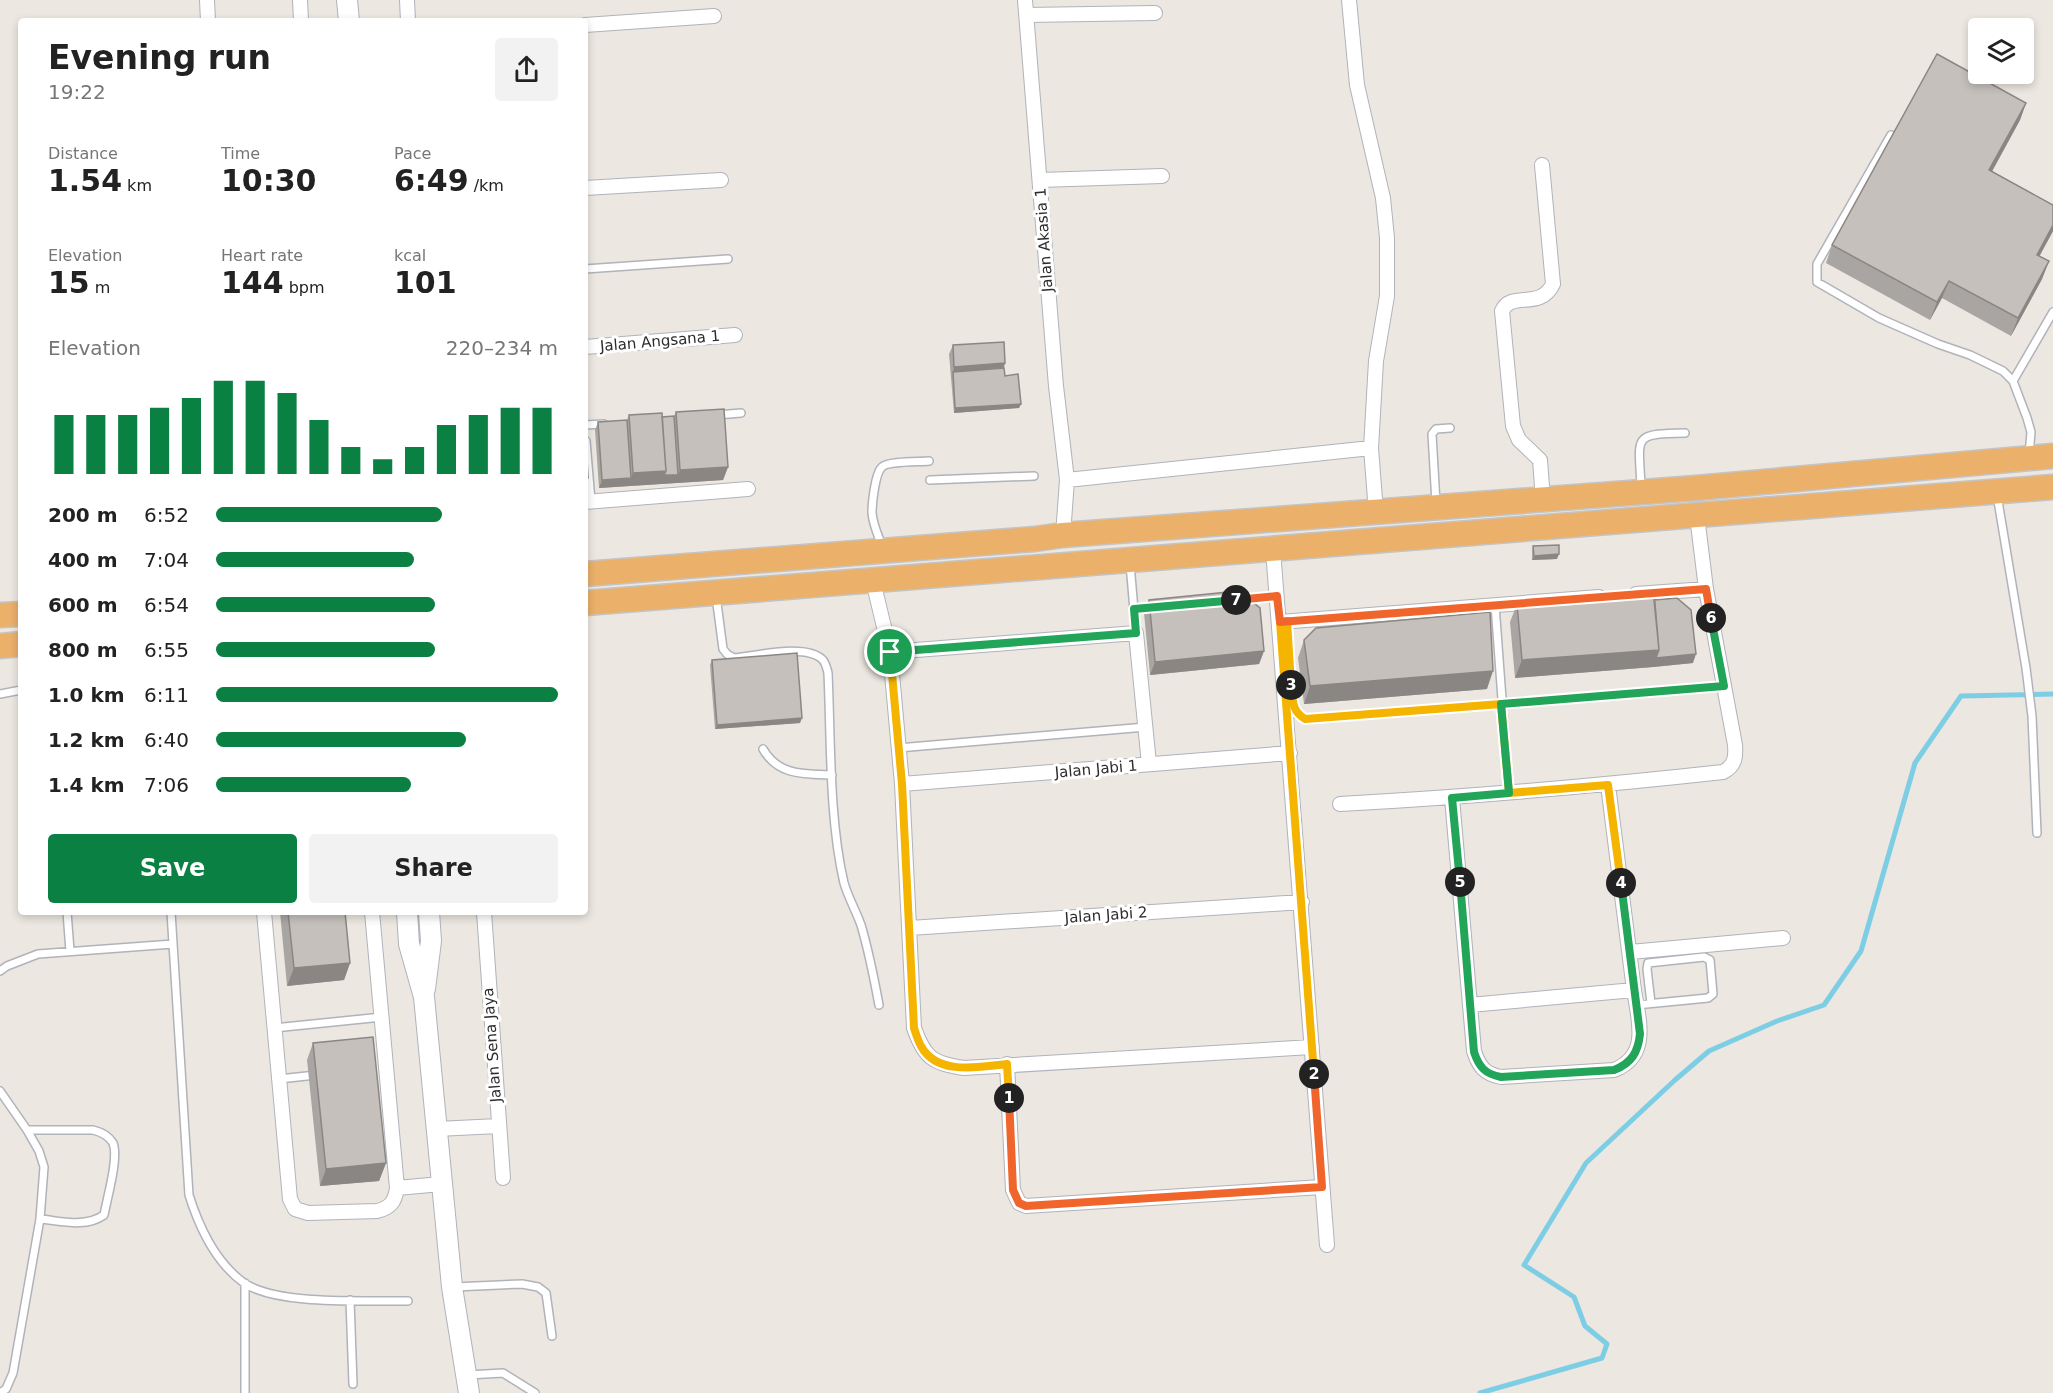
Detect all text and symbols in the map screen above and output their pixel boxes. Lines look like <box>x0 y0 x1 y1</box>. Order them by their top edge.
map controls <box>1968 18 2034 84</box>
button: layers <box>1968 18 2034 84</box>
text: Evening run <box>48 38 271 77</box>
button: share <box>495 38 558 101</box>
text: 19:22 <box>48 80 106 104</box>
text: Distance <box>48 144 118 163</box>
text: Time <box>221 144 260 163</box>
text: Pace <box>394 144 431 163</box>
text: 1.54 <box>48 163 122 198</box>
text: 10:30 <box>221 163 317 198</box>
text: 6:49 <box>394 163 469 198</box>
text: km <box>122 176 152 195</box>
text: /km <box>469 176 504 195</box>
street label: Jalan Akasia 1 <box>1031 187 1057 294</box>
text: Elevation <box>48 246 122 265</box>
text: Heart rate <box>221 246 303 265</box>
text: kcal <box>394 246 426 265</box>
text: 15 <box>48 265 90 300</box>
text: 144 <box>221 265 284 300</box>
text: 101 <box>394 265 457 300</box>
text: m <box>90 278 110 297</box>
text: bpm <box>284 278 325 297</box>
street label: Jalan Angsana 1 <box>598 327 721 355</box>
text: Elevation <box>48 336 141 360</box>
text: 220–234 m <box>446 336 558 360</box>
text: 200 m <box>48 503 118 527</box>
text: 6:52 <box>144 503 189 527</box>
text: 400 m <box>48 548 118 572</box>
text: 7:04 <box>144 548 189 572</box>
pin: 7 <box>1221 585 1251 615</box>
text: 7 <box>1230 590 1242 609</box>
text: 600 m <box>48 593 118 617</box>
text: 6:54 <box>144 593 189 617</box>
pin: 6 <box>1696 603 1726 633</box>
text: 6 <box>1705 608 1717 627</box>
pin <box>864 626 915 677</box>
icon: arrive <box>873 635 906 668</box>
text: 800 m <box>48 638 118 662</box>
text: 6:55 <box>144 638 189 662</box>
pin: 3 <box>1276 670 1306 700</box>
text: 3 <box>1285 675 1297 694</box>
text: 1.0 km <box>48 683 125 707</box>
text: 6:11 <box>144 683 189 707</box>
text: 1.2 km <box>48 728 125 752</box>
text: 6:40 <box>144 728 189 752</box>
street label: Jalan Jabi 1 <box>1053 756 1138 782</box>
text: 1.4 km <box>48 773 125 797</box>
text: 7:06 <box>144 773 189 797</box>
button: Save <box>48 834 297 903</box>
button: Share <box>309 834 558 903</box>
pin: 5 <box>1445 867 1475 897</box>
pin: 4 <box>1606 868 1636 898</box>
text: 5 <box>1454 872 1466 891</box>
text: 4 <box>1615 873 1627 892</box>
street label: Jalan Jabi 2 <box>1063 903 1148 927</box>
street label: Jalan Sena Jaya <box>479 987 505 1104</box>
pin: 2 <box>1299 1059 1329 1089</box>
text: 2 <box>1308 1064 1320 1083</box>
pin: 1 <box>994 1083 1024 1113</box>
text: 1 <box>1003 1088 1015 1107</box>

